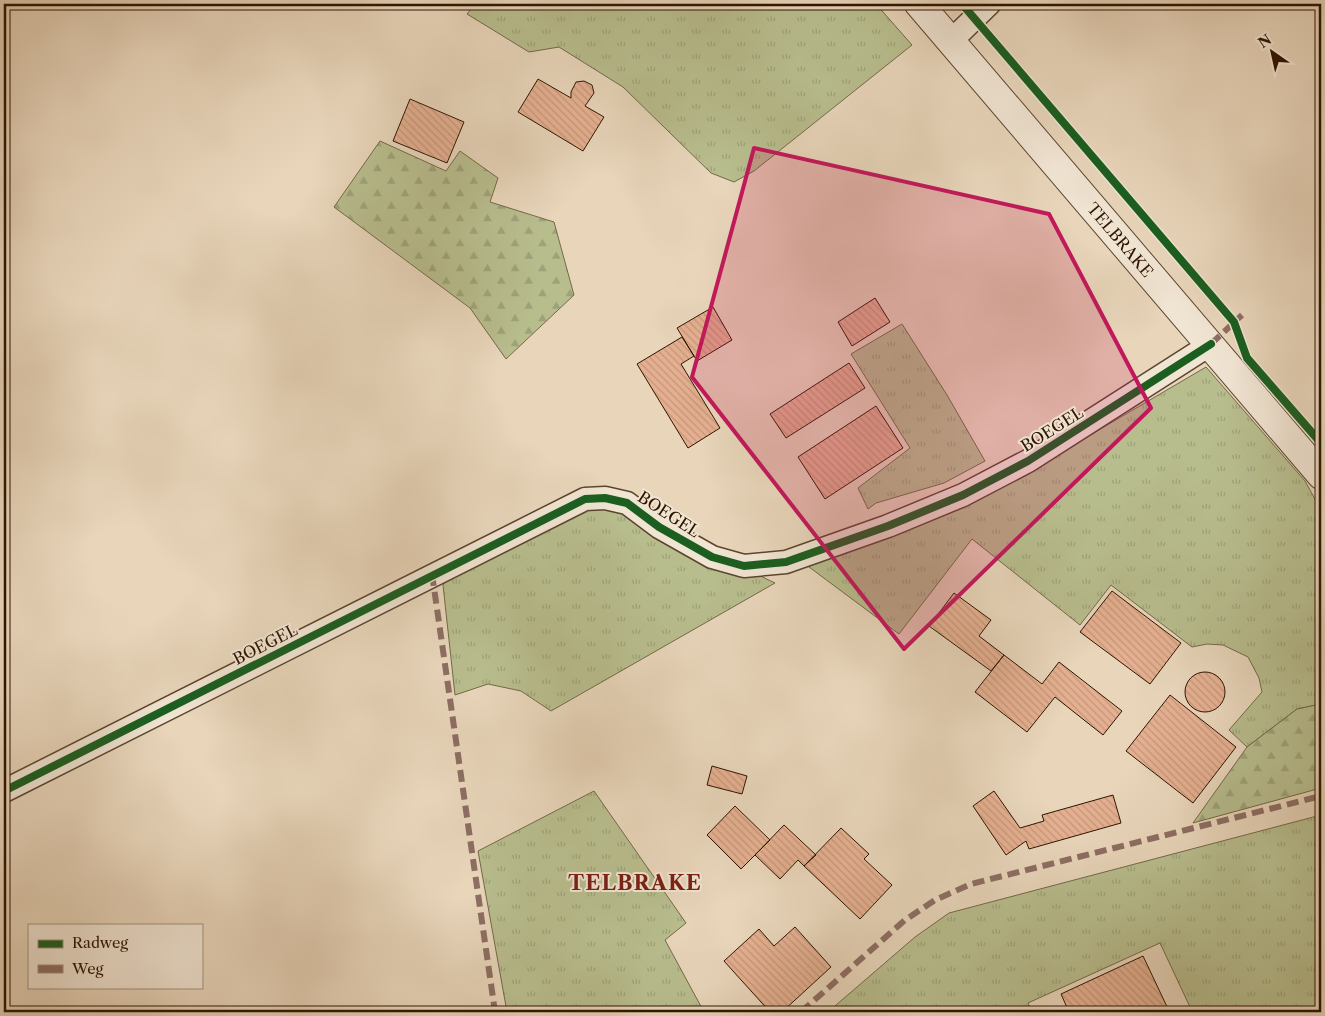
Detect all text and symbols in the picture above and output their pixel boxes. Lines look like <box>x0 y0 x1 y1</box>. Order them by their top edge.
north arrow <box>1248 28 1298 78</box>
text: N <box>1255 30 1275 52</box>
street label: TELBRAKE <box>1083 198 1158 281</box>
street label: BOEGEL <box>1017 402 1087 456</box>
street label: BOEGEL <box>634 487 704 542</box>
street label: BOEGEL <box>229 619 301 669</box>
district label: TELBRAKE <box>568 870 702 895</box>
legend <box>28 924 202 988</box>
text: Radweg <box>72 933 128 952</box>
text: Weg <box>71 959 104 978</box>

